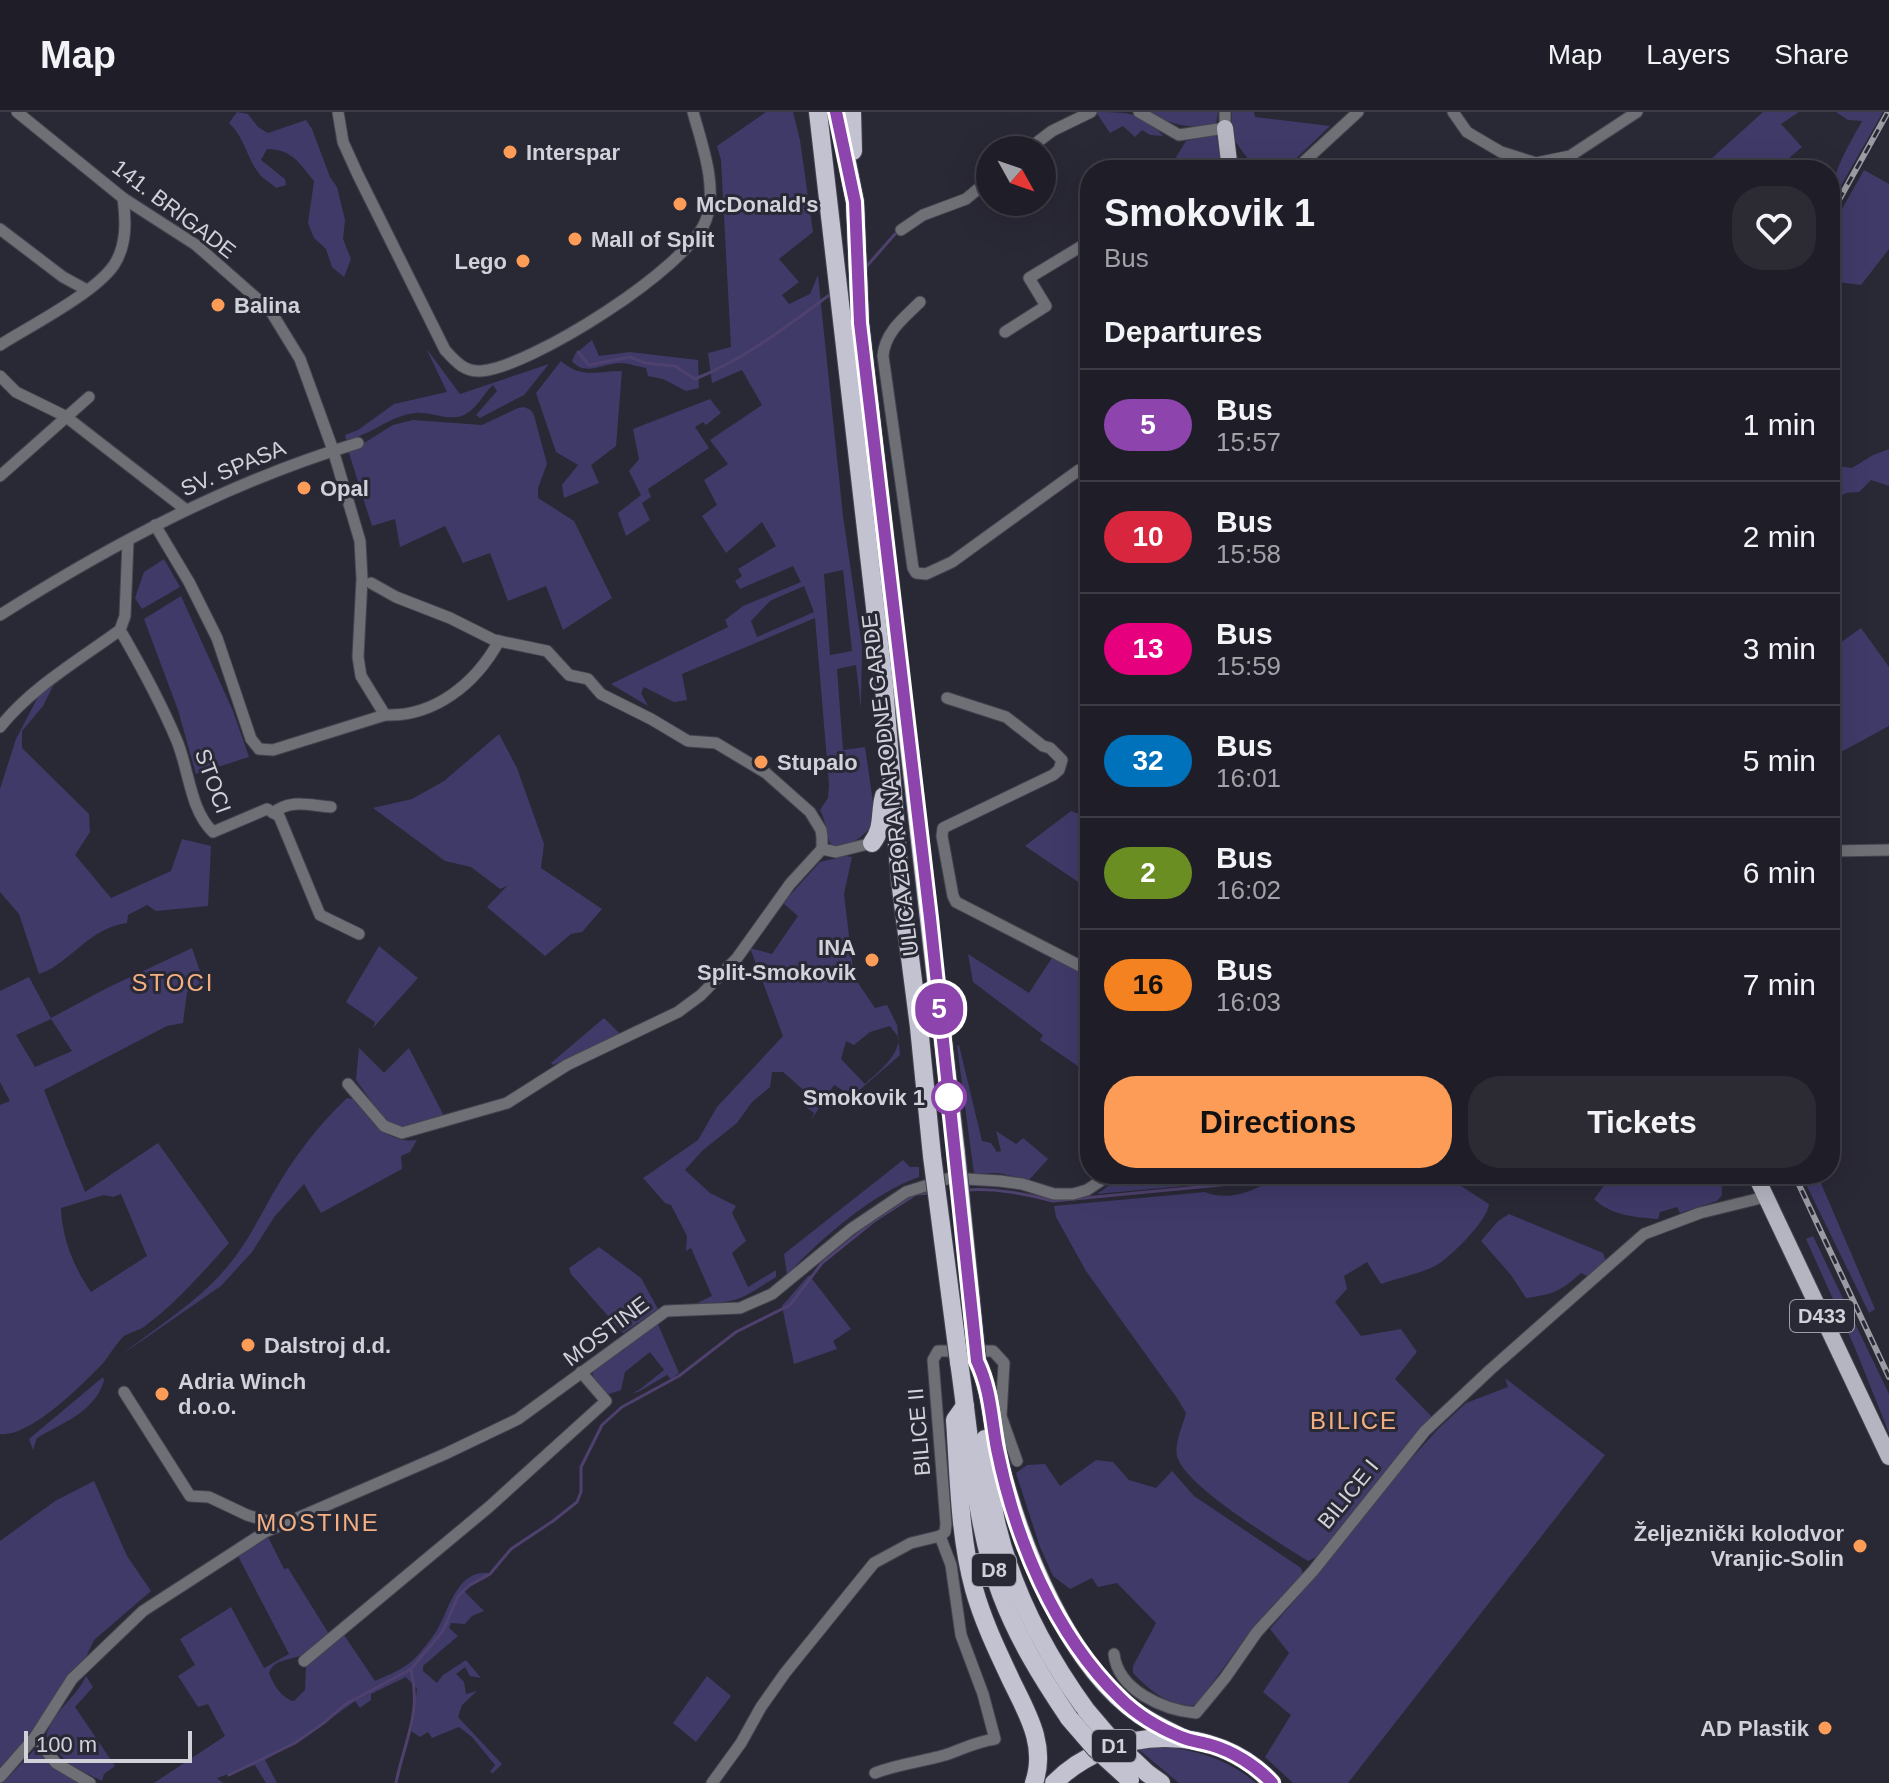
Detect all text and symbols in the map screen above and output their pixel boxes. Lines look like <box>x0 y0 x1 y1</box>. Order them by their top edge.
text: Map <box>40 34 116 76</box>
text: Map <box>1548 39 1602 70</box>
text: Layers <box>1646 39 1730 70</box>
text: Share <box>1774 39 1849 70</box>
north arrow <box>976 136 1056 216</box>
map controls <box>976 136 1056 216</box>
place label: Interspar <box>526 140 621 165</box>
marker: Interspar <box>501 143 519 161</box>
street label: 141. BRIGADE <box>107 154 241 264</box>
button: heart <box>1732 186 1816 270</box>
place label: McDonald's <box>696 192 819 217</box>
text: Smokovik 1 <box>1104 192 1315 234</box>
marker: McDonald's <box>671 195 689 213</box>
place label: Mall of Split <box>591 227 715 252</box>
marker: Mall of Split <box>566 230 584 248</box>
text: Bus <box>1104 243 1149 273</box>
place label: Lego <box>454 249 507 274</box>
marker: Lego <box>514 252 532 270</box>
place label: Balina <box>234 293 301 318</box>
marker: Balina <box>209 296 227 314</box>
text: Departures <box>1104 315 1262 348</box>
text: Bus <box>1216 393 1273 426</box>
text: 1 min <box>1743 408 1816 441</box>
text: 5 <box>1140 409 1156 440</box>
text: 15:57 <box>1216 427 1281 457</box>
street label: SV. SPASA <box>177 435 289 501</box>
place label: Opal <box>320 476 369 501</box>
marker: Opal <box>295 479 313 497</box>
text: Bus <box>1216 505 1273 538</box>
text: 2 min <box>1743 520 1816 553</box>
text: 10 <box>1132 521 1164 552</box>
text: 15:58 <box>1216 539 1281 569</box>
street label: ULICA ZBORA NARODNE GARDE <box>857 612 923 958</box>
text: Bus <box>1216 617 1273 650</box>
text: 3 min <box>1743 632 1816 665</box>
text: 13 <box>1132 633 1164 664</box>
text: 15:59 <box>1216 651 1281 681</box>
text: Bus <box>1216 729 1273 762</box>
text: 5 min <box>1743 744 1816 777</box>
street label: STOCI <box>190 745 236 817</box>
text: 32 <box>1132 745 1164 776</box>
place label: Stupalo <box>777 750 858 775</box>
marker: Stupalo <box>752 753 770 771</box>
text: 16:01 <box>1216 763 1281 793</box>
text: Bus <box>1216 841 1273 874</box>
text: 6 min <box>1743 856 1816 889</box>
text: 2 <box>1140 857 1156 888</box>
text: 16:02 <box>1216 875 1281 905</box>
place label: INA Split-Smokovik <box>697 935 857 985</box>
marker: INA Split-Smokovik <box>863 951 881 969</box>
text: Bus <box>1216 953 1273 986</box>
text: 7 min <box>1743 968 1816 1001</box>
district label: STOCI <box>132 969 214 996</box>
text: 16 <box>1132 969 1164 1000</box>
line badge: 5 <box>913 983 965 1035</box>
text: 16:03 <box>1216 987 1281 1017</box>
text: 5 <box>931 993 947 1024</box>
button: Directions <box>1104 1076 1452 1168</box>
button: Tickets <box>1468 1076 1816 1168</box>
marker: Smokovik 1 <box>932 1080 966 1114</box>
place label: Smokovik 1 <box>803 1085 925 1110</box>
street label: MOSTINE <box>558 1291 654 1371</box>
road number: D433 <box>1790 1300 1854 1332</box>
place label: Dalstroj d.d. <box>264 1333 391 1358</box>
marker: Dalstroj d.d. <box>239 1336 257 1354</box>
place label: Adria Winch d.o.o. <box>178 1369 306 1419</box>
marker: Adria Winch d.o.o. <box>153 1385 171 1403</box>
street label: BILICE II <box>903 1387 935 1477</box>
district label: BILICE <box>1310 1407 1398 1434</box>
street label: BILICE I <box>1313 1454 1383 1534</box>
district label: MOSTINE <box>256 1509 380 1536</box>
place label: Željeznički kolodvor Vranjic-Solin <box>1634 1521 1844 1571</box>
marker: Željeznički kolodvor Vranjic-Solin <box>1851 1537 1869 1555</box>
road number: D8 <box>972 1554 1016 1586</box>
place label: AD Plastik <box>1700 1716 1810 1741</box>
marker: AD Plastik <box>1816 1719 1834 1737</box>
scale bar <box>24 1727 192 1763</box>
road number: D1 <box>1092 1730 1136 1762</box>
text: 100 m <box>36 1732 97 1757</box>

